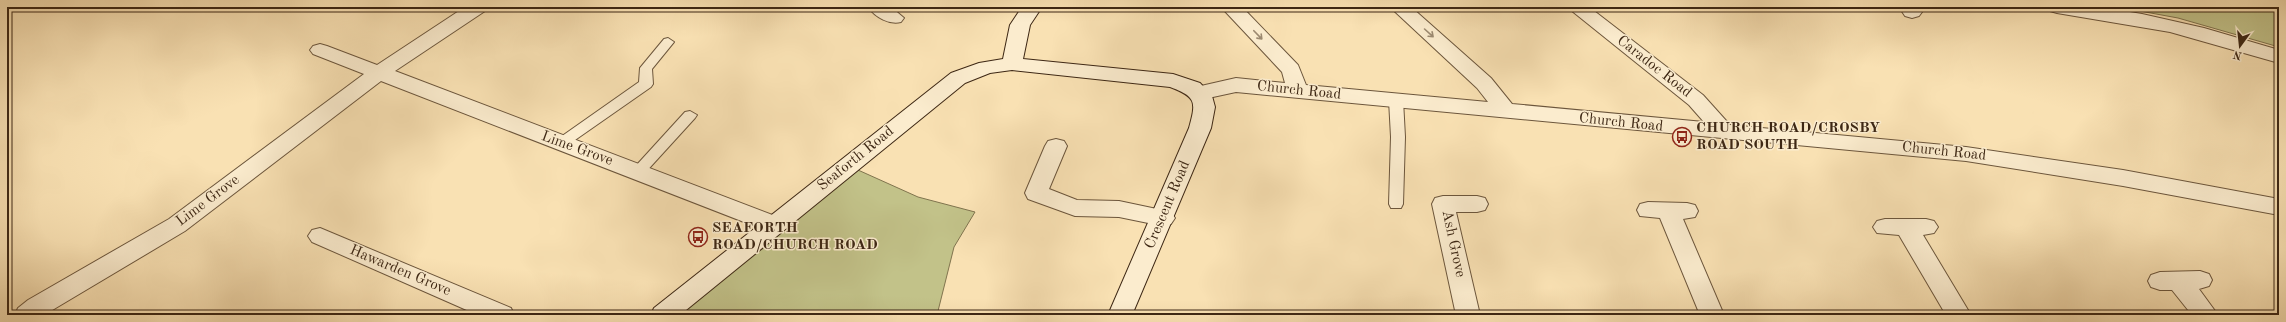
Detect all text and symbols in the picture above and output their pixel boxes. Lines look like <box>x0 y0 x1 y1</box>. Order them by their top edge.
north arrow <box>2220 26 2260 66</box>
one-way arrow <box>1424 28 1434 38</box>
one-way arrow <box>1253 30 1263 40</box>
street label: Caradoc Road <box>1614 33 1694 101</box>
text: N <box>2232 48 2243 61</box>
street label: Church Road <box>1256 79 1342 103</box>
street label: Church Road <box>1578 111 1664 135</box>
place label: CHURCH ROAD/CROSBY ROAD SOUTH <box>1696 121 1880 153</box>
street label: Seaforth Road <box>815 124 897 194</box>
bus stop icon: CHURCH ROAD/CROSBY ROAD SOUTH <box>1671 126 1693 148</box>
street label: Lime Grove <box>539 129 615 169</box>
street label: Church Road <box>1901 140 1987 164</box>
street label: Crescent Road <box>1143 159 1193 251</box>
street label: Lime Grove <box>174 172 243 230</box>
street label: Ash Grove <box>1439 209 1467 279</box>
place label: SEAFORTH ROAD/CHURCH ROAD <box>712 221 878 253</box>
bus stop icon: SEAFORTH ROAD/CHURCH ROAD <box>687 226 709 248</box>
street label: Hawarden Grove <box>347 243 453 299</box>

